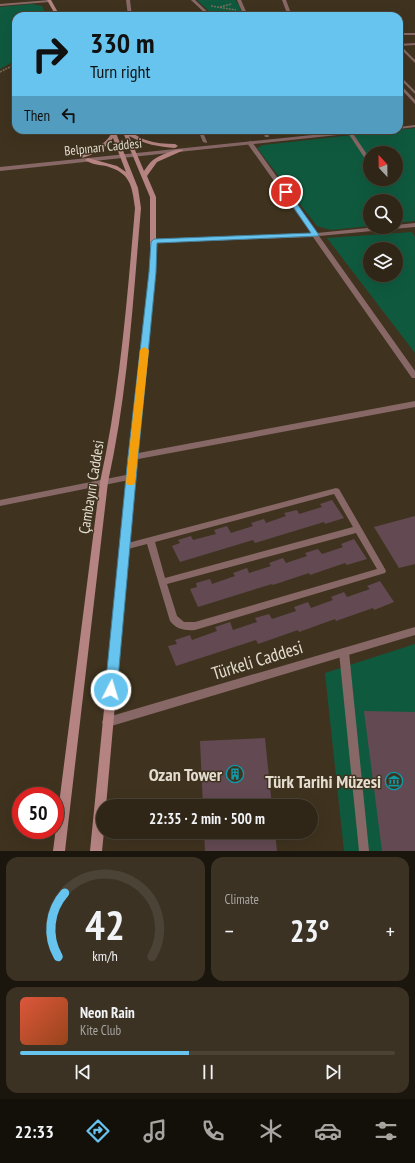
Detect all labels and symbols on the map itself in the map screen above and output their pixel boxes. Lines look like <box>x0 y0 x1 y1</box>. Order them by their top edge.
street label: Belpınarı Caddesi <box>63 134 143 160</box>
north arrow <box>363 146 403 186</box>
pin <box>269 175 303 209</box>
street label: Çambayırı Caddesi <box>74 439 108 535</box>
street label: Türkeli Caddesi <box>209 635 305 685</box>
position arrow <box>90 669 132 711</box>
place label: Ozan Tower <box>149 763 223 786</box>
building icon: Ozan Tower <box>225 764 245 784</box>
place label: Türk Tarihi Müzesi <box>265 770 381 793</box>
museum icon: Türk Tarihi Müzesi <box>384 771 404 791</box>
speed limit sign: 50 <box>12 787 64 839</box>

